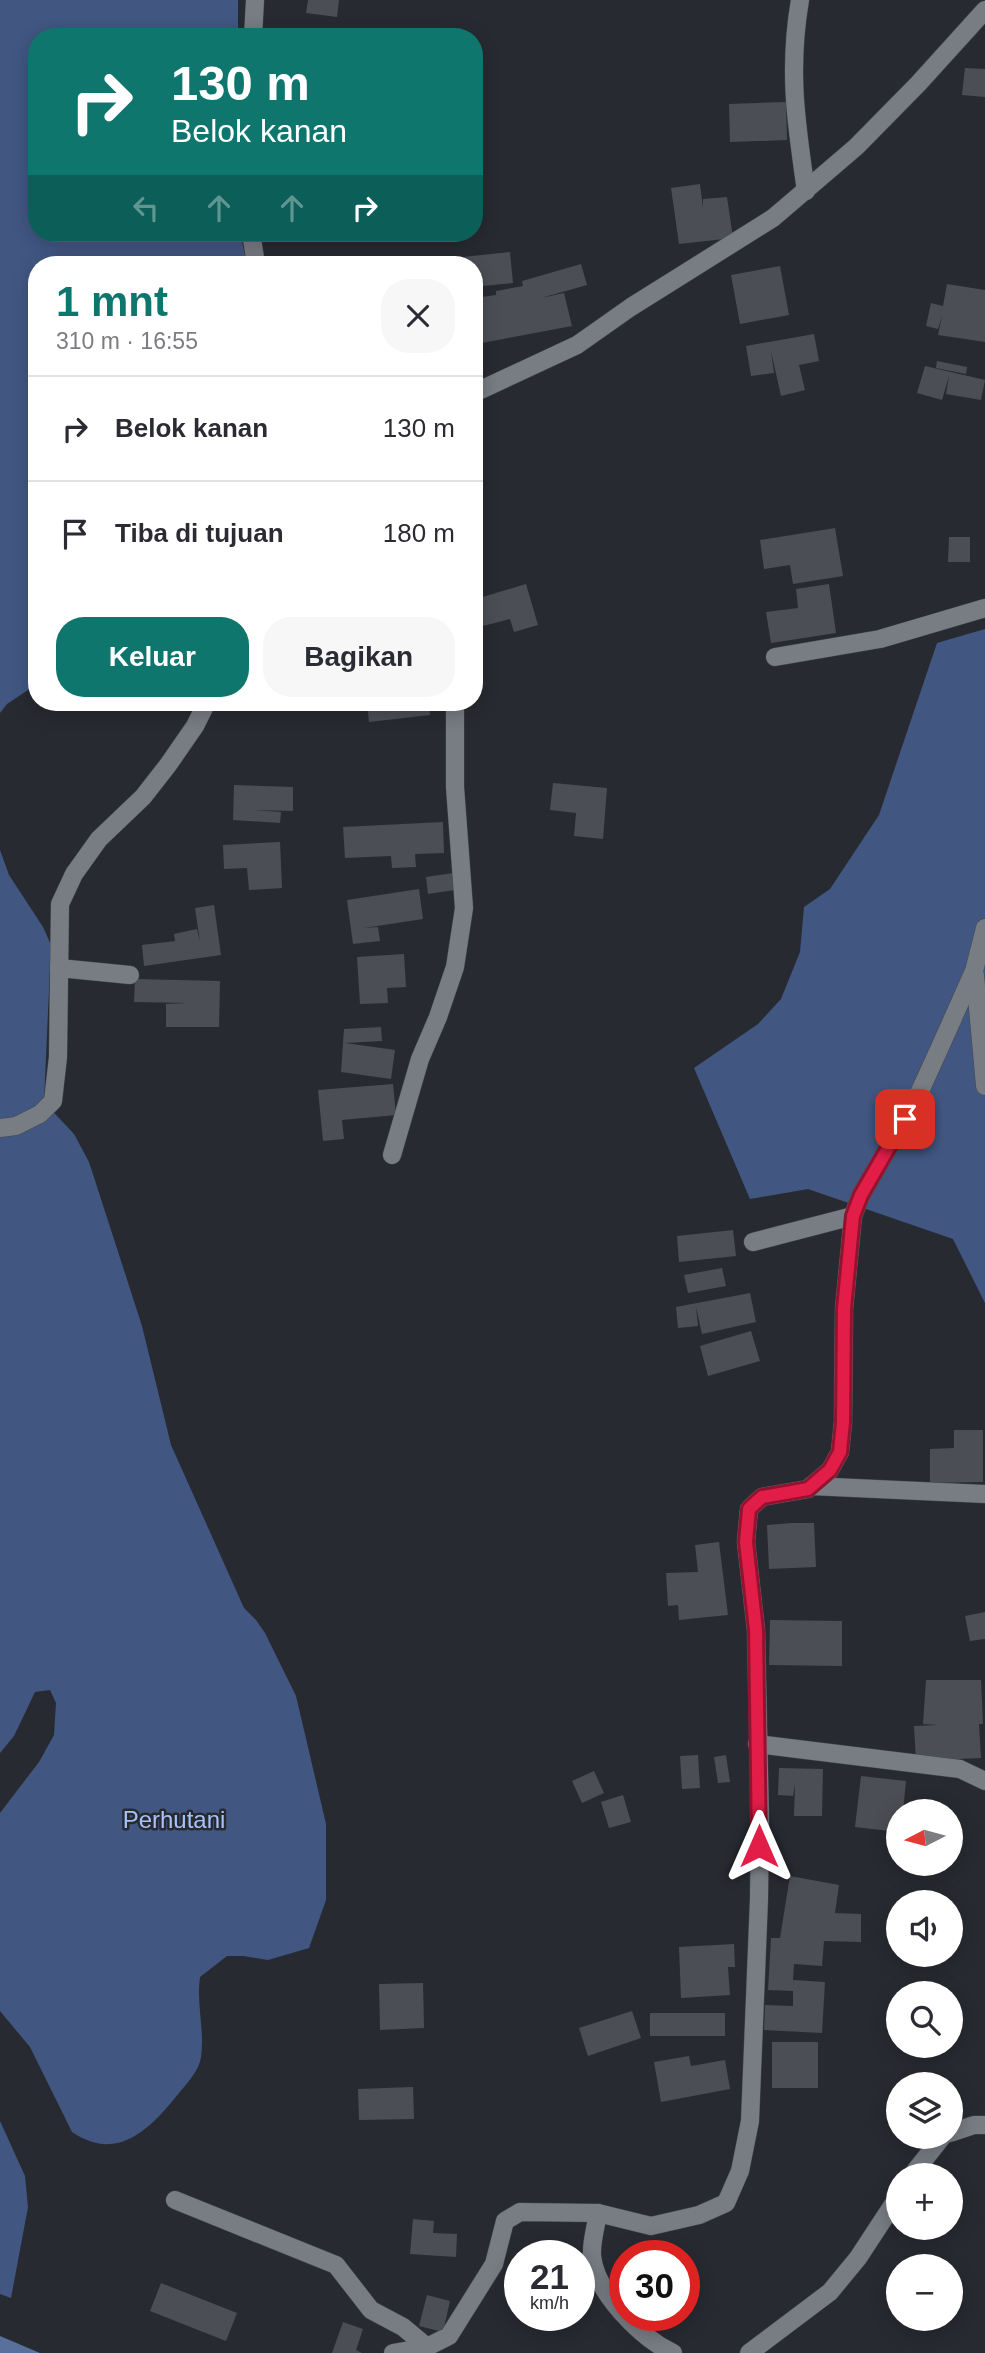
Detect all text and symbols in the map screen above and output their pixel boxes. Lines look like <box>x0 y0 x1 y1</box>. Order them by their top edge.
icon: right <box>56 56 147 147</box>
text: 130 m <box>171 56 310 110</box>
text: Belok kanan <box>171 113 347 149</box>
icon: left <box>127 189 165 227</box>
icon: ahead <box>200 189 238 227</box>
icon: ahead <box>273 189 311 227</box>
icon: right <box>346 189 384 227</box>
text: 1 mnt <box>56 278 168 325</box>
button: close <box>381 279 455 353</box>
text: 310 m · 16:55 <box>56 328 198 354</box>
icon: right <box>56 410 94 448</box>
text: Belok kanan <box>115 413 268 443</box>
text: 130 m <box>383 413 455 443</box>
icon: arrive <box>56 515 94 553</box>
text: Tiba di tujuan <box>115 518 284 548</box>
text: 180 m <box>383 518 455 548</box>
button: Keluar <box>56 617 249 697</box>
button: Bagikan <box>263 617 455 697</box>
pin <box>875 1089 935 1149</box>
icon: arrive <box>886 1100 924 1138</box>
north arrow <box>886 1799 962 1876</box>
map controls <box>886 1799 963 2331</box>
park label: Perhutani <box>123 1806 225 1833</box>
position arrow <box>722 1809 796 1883</box>
button: sound <box>886 1890 963 1967</box>
button: search <box>886 1981 963 2058</box>
button: layers <box>886 2072 963 2149</box>
button: + <box>886 2163 963 2240</box>
speed limit sign: 30 <box>609 2240 700 2331</box>
button: − <box>886 2254 963 2331</box>
text: 21 <box>530 2257 569 2296</box>
text: km/h <box>530 2293 569 2313</box>

